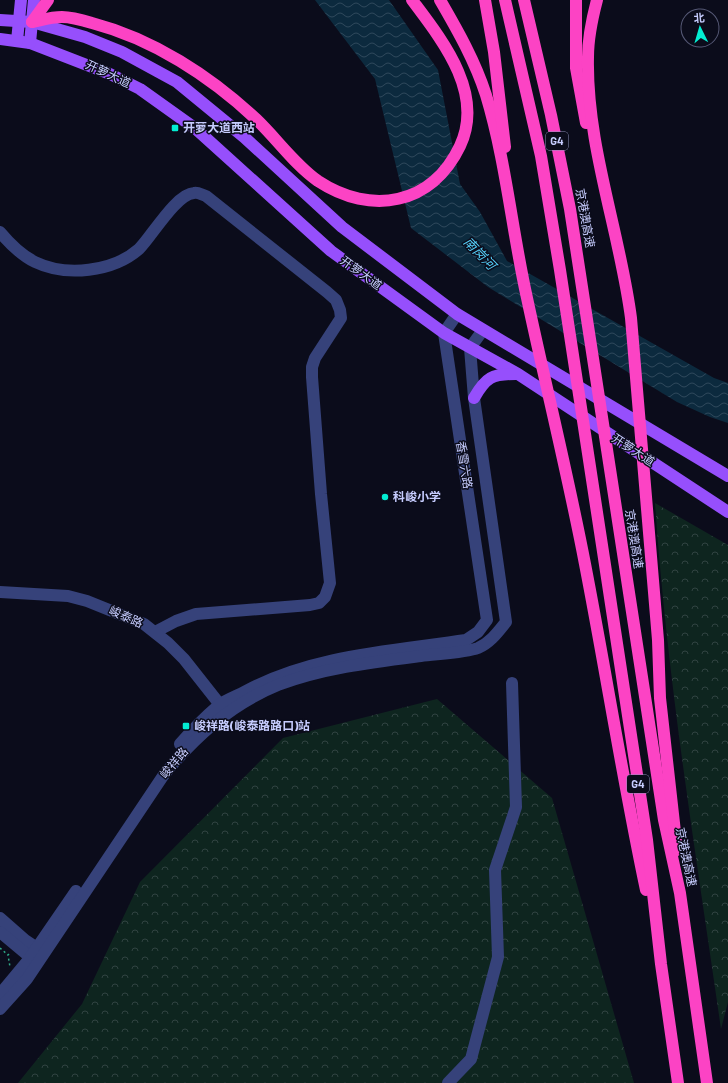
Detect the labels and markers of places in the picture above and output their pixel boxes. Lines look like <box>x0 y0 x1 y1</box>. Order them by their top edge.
place label: 开萝大道西站 <box>183 120 255 134</box>
marker: 开萝大道西站 <box>170 123 180 133</box>
place label: 科峻小学 <box>393 489 441 503</box>
marker: 科峻小学 <box>380 492 390 502</box>
place label: 峻祥路(峻泰路路口)站 <box>194 718 310 732</box>
marker: 峻祥路(峻泰路路口)站 <box>181 721 191 731</box>

